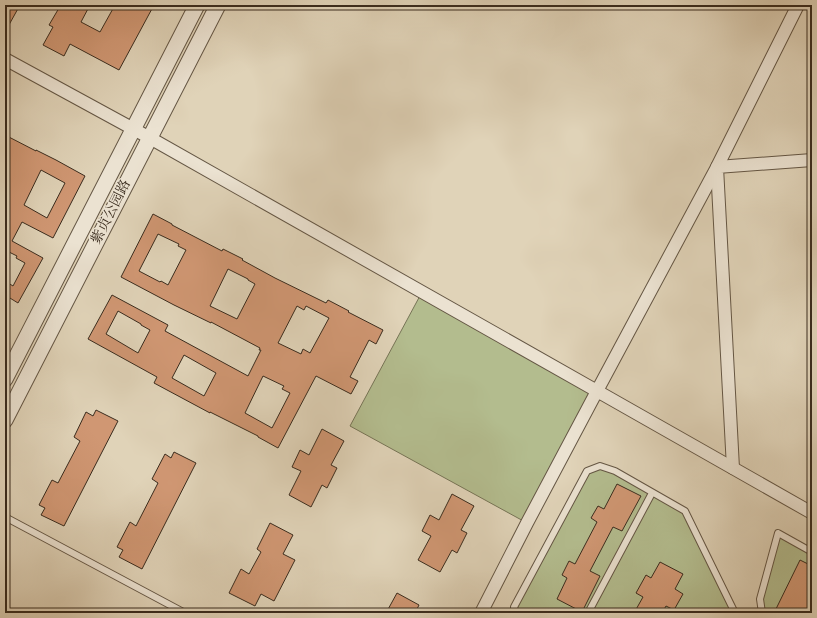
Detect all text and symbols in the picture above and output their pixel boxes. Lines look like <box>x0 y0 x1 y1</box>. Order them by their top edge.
street label: 紫贞公园路 <box>87 177 135 247</box>

